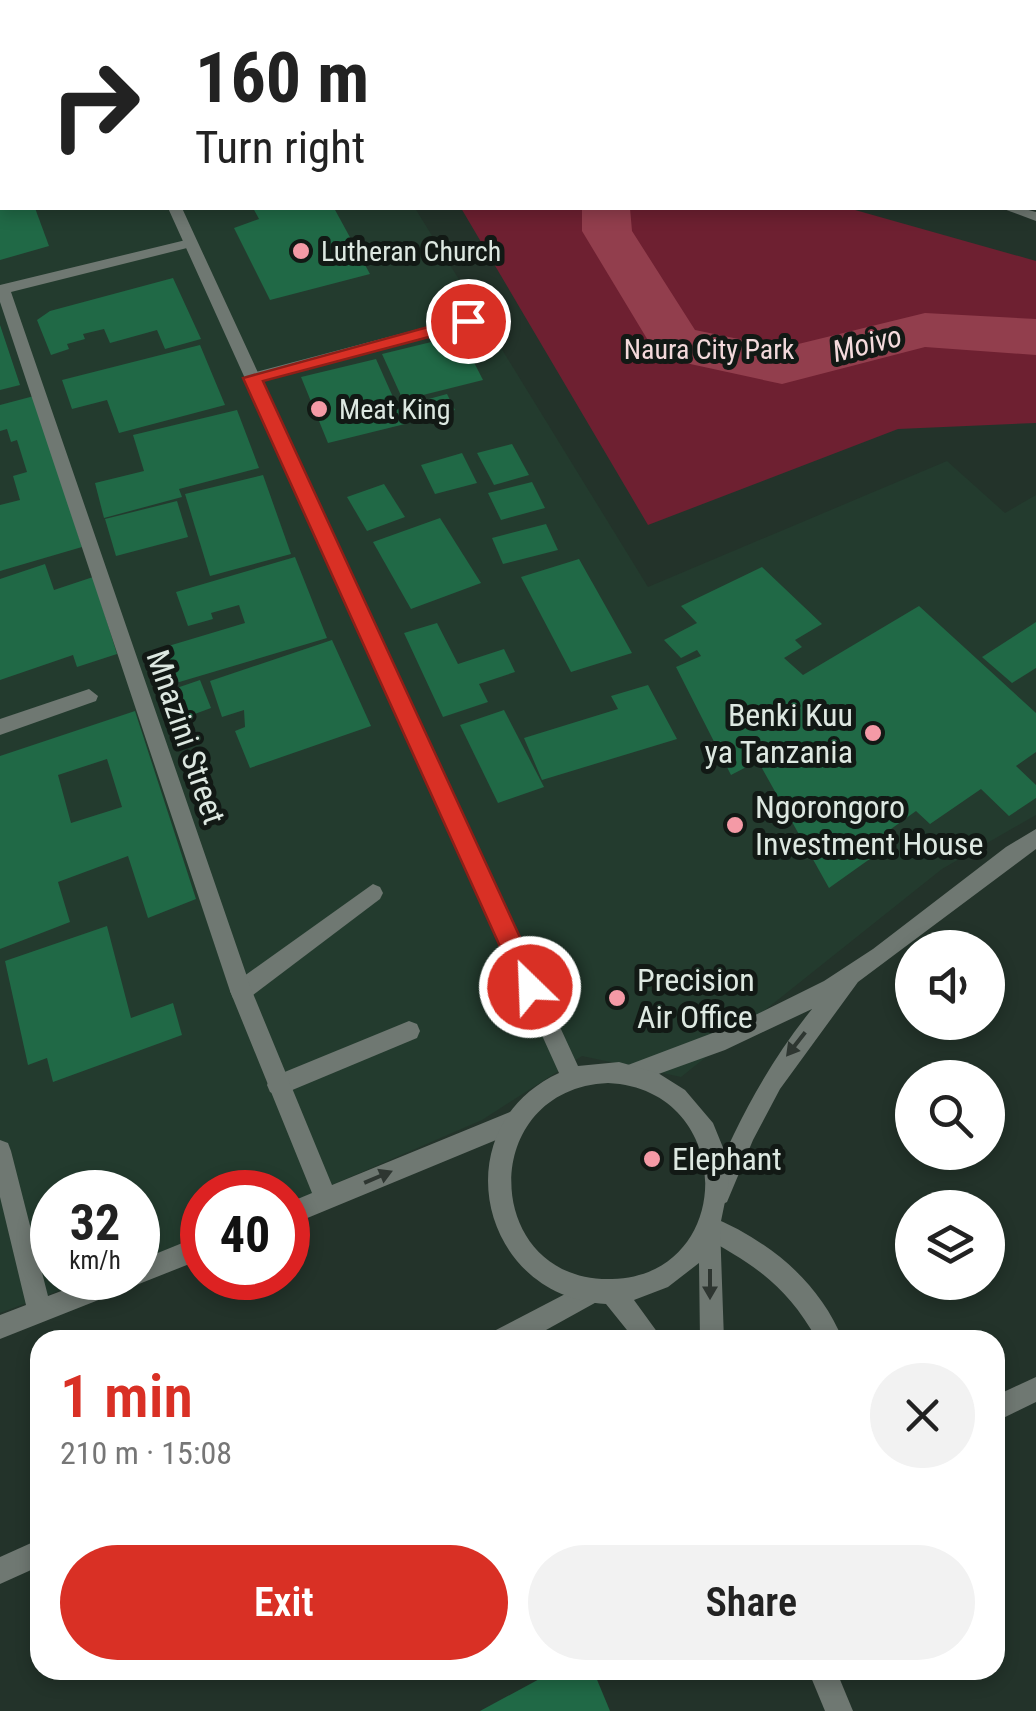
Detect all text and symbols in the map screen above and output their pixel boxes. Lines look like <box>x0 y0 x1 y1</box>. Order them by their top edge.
text: 160 m <box>195 37 369 119</box>
icon: right <box>30 40 160 170</box>
text: Turn right <box>195 121 365 174</box>
place label: Lutheran Church <box>321 235 501 268</box>
marker: Lutheran Church <box>290 240 312 262</box>
pin <box>426 279 511 364</box>
icon: arrive <box>441 294 496 349</box>
water label: Moivo <box>829 318 905 369</box>
park label: Naura City Park <box>624 333 795 366</box>
place label: Meat King <box>339 393 450 426</box>
marker: Meat King <box>308 398 330 420</box>
street label: Mnazini Street <box>138 645 234 829</box>
place label: Benki Kuu ya Tanzania <box>705 696 853 771</box>
marker: Benki Kuu ya Tanzania <box>862 722 884 744</box>
place label: Ngorongoro Investment House <box>755 788 983 863</box>
marker: Ngorongoro Investment House <box>724 814 746 836</box>
map controls <box>895 930 1005 1300</box>
button: sound <box>895 930 1005 1040</box>
position arrow <box>478 935 582 1039</box>
place label: Precision Air Office <box>637 961 755 1036</box>
marker: Precision Air Office <box>606 987 628 1009</box>
one-way arrow <box>786 1031 807 1056</box>
button: search <box>895 1060 1005 1170</box>
place label: Elephant <box>672 1140 782 1178</box>
marker: Elephant <box>641 1148 663 1170</box>
one-way arrow <box>363 1169 393 1185</box>
speed limit sign: 40 <box>180 1170 310 1300</box>
button: layers <box>895 1190 1005 1300</box>
text: 32 <box>70 1194 120 1252</box>
text: km/h <box>69 1246 121 1275</box>
one-way arrow <box>703 1269 719 1301</box>
text: 1 min <box>60 1361 193 1432</box>
button: close <box>870 1363 975 1468</box>
text: 210 m · 15:08 <box>60 1434 232 1472</box>
button: Exit <box>60 1545 508 1660</box>
button: Share <box>528 1545 975 1660</box>

